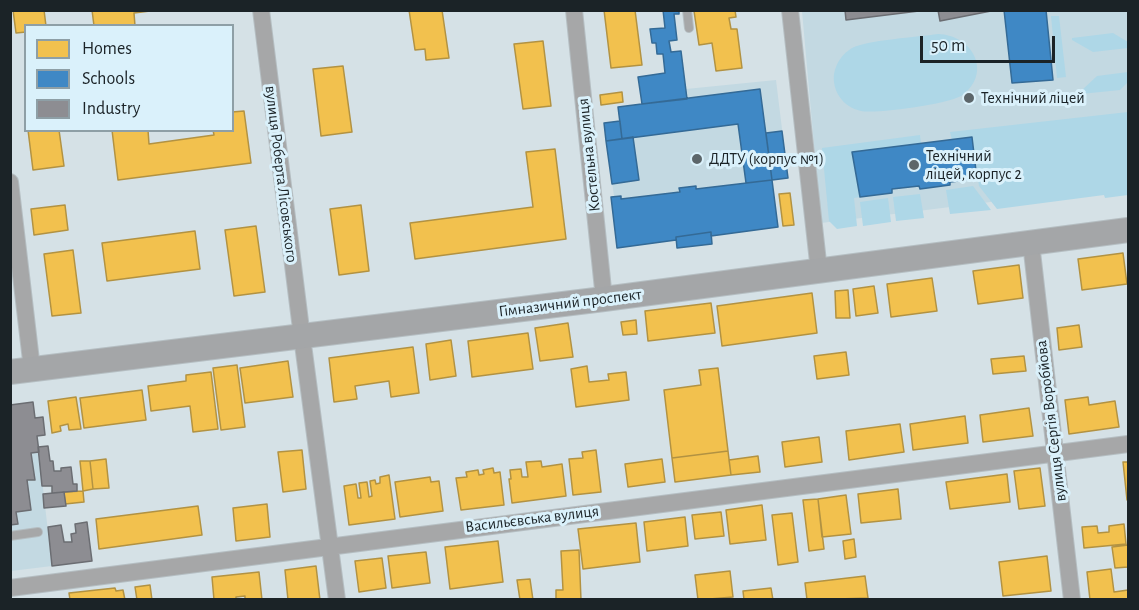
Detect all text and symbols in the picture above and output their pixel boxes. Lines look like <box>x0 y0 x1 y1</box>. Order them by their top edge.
legend <box>24 24 234 132</box>
scale bar <box>923 24 1058 62</box>
text: 50 m <box>931 37 965 55</box>
text: Homes <box>82 40 132 58</box>
text: Schools <box>82 70 135 88</box>
street label: вулиця Роберта Лісовського <box>261 84 301 264</box>
place label: Технічний ліцей <box>981 88 1085 108</box>
marker: Технічний ліцей <box>962 91 976 105</box>
street label: Костельна вулиця <box>573 97 605 213</box>
text: Industry <box>82 100 141 118</box>
place label: Технічний ліцей, корпус 2 <box>926 146 1022 184</box>
place label: ДДТУ (корпус №1) <box>709 149 824 169</box>
marker: ДДТУ (корпус №1) <box>690 152 704 166</box>
marker: Технічний ліцей, корпус 2 <box>907 158 921 172</box>
street label: Гімназичний проспект <box>497 285 643 321</box>
street label: вулиця Сергія Воробйова <box>1032 339 1070 503</box>
street label: Васильєвська вулиця <box>464 501 600 537</box>

